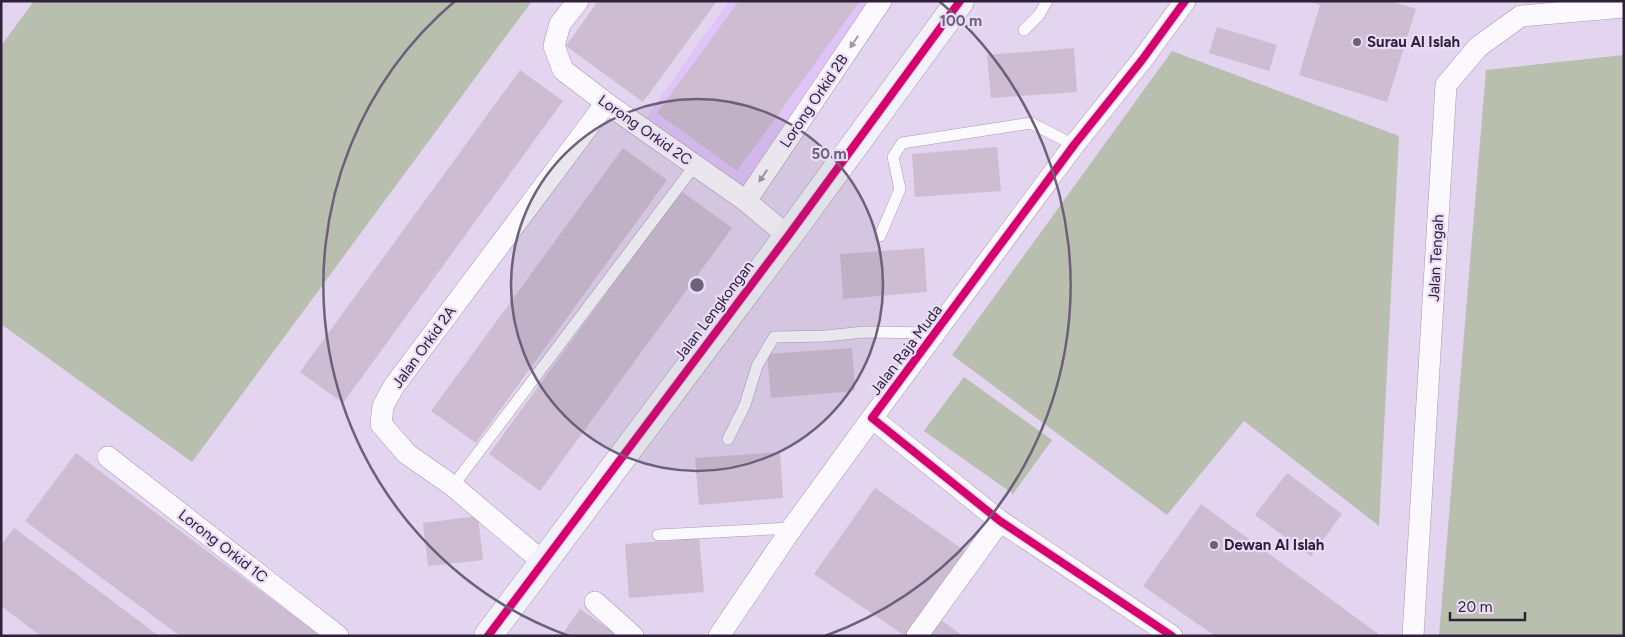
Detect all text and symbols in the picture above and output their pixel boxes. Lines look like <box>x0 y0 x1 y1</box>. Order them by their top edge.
text: 100 m <box>940 12 982 30</box>
place label: Surau Al Islah <box>1367 33 1460 51</box>
one-way arrow <box>849 35 859 48</box>
marker: Surau Al Islah <box>1351 36 1363 48</box>
street label: Lorong Orkid 2B <box>776 51 852 151</box>
street label: Lorong Orkid 2C <box>595 91 695 169</box>
text: 50 m <box>811 145 847 163</box>
one-way arrow <box>758 170 768 183</box>
street label: Jalan Tengah <box>1425 214 1447 302</box>
street label: Jalan Lengkongan <box>671 257 757 365</box>
centre of rings <box>688 276 706 294</box>
street label: Jalan Raja Muda <box>866 301 946 399</box>
street label: Jalan Orkid 2A <box>388 303 460 391</box>
street label: Lorong Orkid 1C <box>175 506 271 586</box>
place label: Dewan Al Islah <box>1224 536 1324 554</box>
marker: Dewan Al Islah <box>1208 539 1220 551</box>
scale bar <box>1450 590 1525 622</box>
text: 20 m <box>1458 598 1492 616</box>

